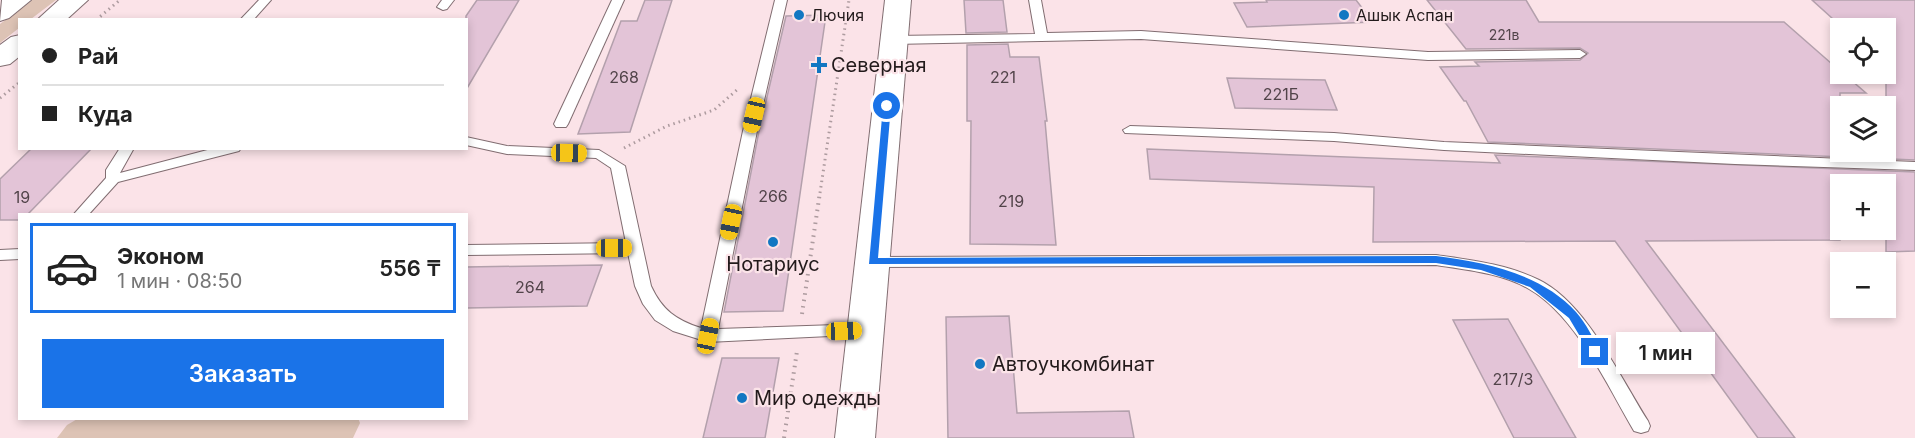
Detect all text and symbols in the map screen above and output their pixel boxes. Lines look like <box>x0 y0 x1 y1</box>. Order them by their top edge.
place label: Лючия <box>811 5 864 25</box>
place label: Ашык Аспан <box>1356 5 1453 25</box>
marker: Лючия <box>792 8 806 22</box>
marker: Ашык Аспан <box>1337 8 1351 22</box>
map controls <box>1830 18 1896 318</box>
button: locate <box>1830 18 1896 84</box>
house number: 221в <box>1489 26 1519 43</box>
text: Рай <box>78 43 118 69</box>
place label: Северная <box>831 53 927 77</box>
marker: Северная <box>812 58 826 72</box>
house number: 268 <box>609 67 639 87</box>
house number: 221 <box>990 67 1016 87</box>
house number: 221Б <box>1263 84 1299 104</box>
route start <box>873 92 900 119</box>
car <box>741 95 767 135</box>
button: layers <box>1830 96 1896 162</box>
text: Куда <box>78 101 133 127</box>
car <box>551 144 587 162</box>
button: + <box>1830 174 1896 240</box>
house number: 266 <box>758 186 788 206</box>
house number: 19 <box>14 187 30 207</box>
house number: 219 <box>998 191 1024 211</box>
car <box>718 203 744 241</box>
marker: Нотариус <box>766 235 780 249</box>
car <box>596 239 632 257</box>
icon: car <box>45 241 99 295</box>
text: Эконом <box>117 243 204 269</box>
place label: Нотариус <box>726 252 820 276</box>
button: − <box>1830 252 1896 318</box>
text: 556 ₸ <box>379 255 441 281</box>
text: 1 мин · 08:50 <box>117 269 242 293</box>
house number: 264 <box>515 277 545 297</box>
car <box>695 317 721 355</box>
car <box>826 321 862 341</box>
callout: 1 мин <box>1616 331 1715 373</box>
route end <box>1581 338 1608 365</box>
button: Заказать <box>42 339 444 408</box>
text: 1 мин <box>1639 341 1692 365</box>
place label: Автоучкомбинат <box>992 352 1155 376</box>
marker: Автоучкомбинат <box>973 357 987 371</box>
house number: 217/3 <box>1493 369 1533 389</box>
place label: Мир одежды <box>754 386 881 410</box>
marker: Мир одежды <box>735 391 749 405</box>

